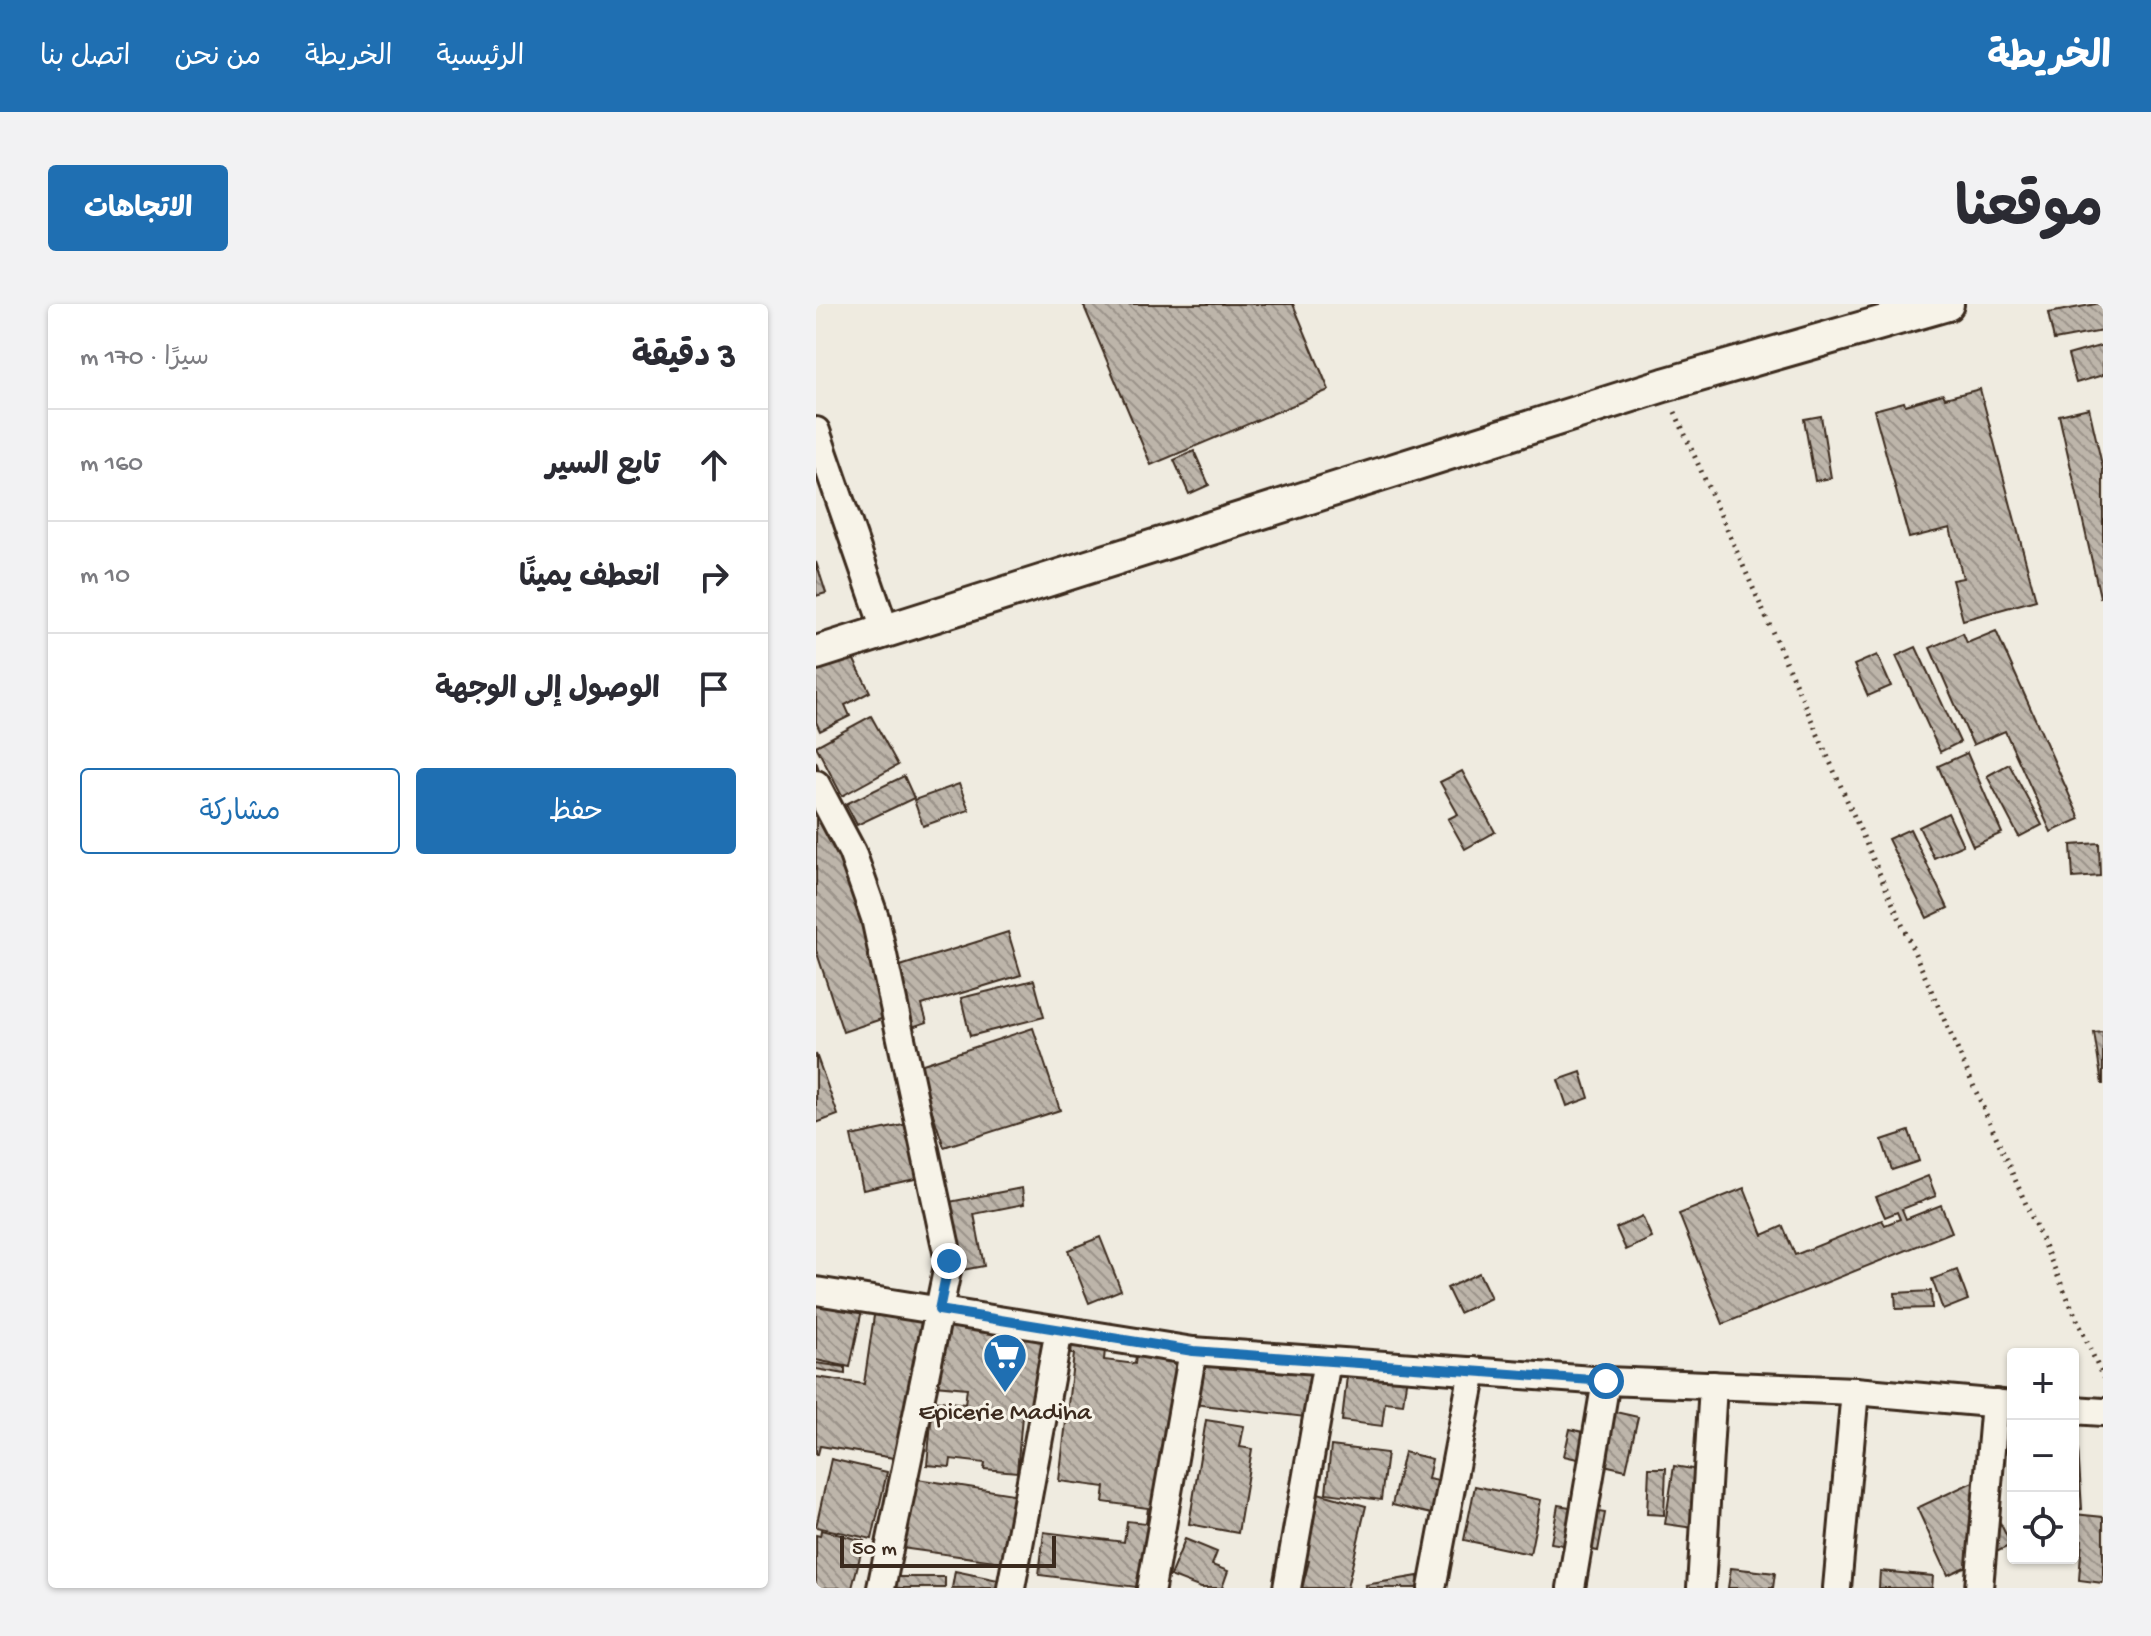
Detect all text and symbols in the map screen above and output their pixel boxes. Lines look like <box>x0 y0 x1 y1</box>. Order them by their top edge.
text: الخريطة <box>1987 38 2111 82</box>
text: اتصل بنا <box>40 42 130 75</box>
text: من نحن <box>174 42 261 75</box>
text: الخريطة <box>305 42 392 75</box>
text: الرئيسية <box>436 42 524 75</box>
button: الاتجاهات <box>48 165 228 251</box>
text: موقعنا <box>1955 181 2103 247</box>
text: 3 دقيقة <box>632 339 736 379</box>
text: سيرًا · 170 m <box>80 344 209 375</box>
icon: ahead <box>692 443 736 487</box>
text: 160 m <box>80 450 143 481</box>
text: تابع السير <box>546 450 660 485</box>
icon: right <box>692 555 736 599</box>
text: 10 m <box>80 562 130 593</box>
text: انعطف يمينًا <box>519 562 660 597</box>
icon: arrive <box>692 667 736 711</box>
text: الوصول إلى الوجهة <box>435 674 660 709</box>
button: مشاركة <box>80 768 400 854</box>
button: حفظ <box>416 768 736 854</box>
route end <box>931 1243 967 1279</box>
supermarket icon: Epicerie Madiha <box>981 1331 1029 1394</box>
map controls <box>2007 1348 2079 1564</box>
button: + <box>2007 1348 2079 1420</box>
route start <box>1588 1363 1624 1399</box>
place label: Epicerie Madiha <box>918 1399 1093 1430</box>
button: − <box>2007 1420 2079 1492</box>
button: locate <box>2007 1492 2079 1564</box>
scale bar <box>840 1532 1056 1568</box>
text: 50 m <box>852 1537 897 1563</box>

